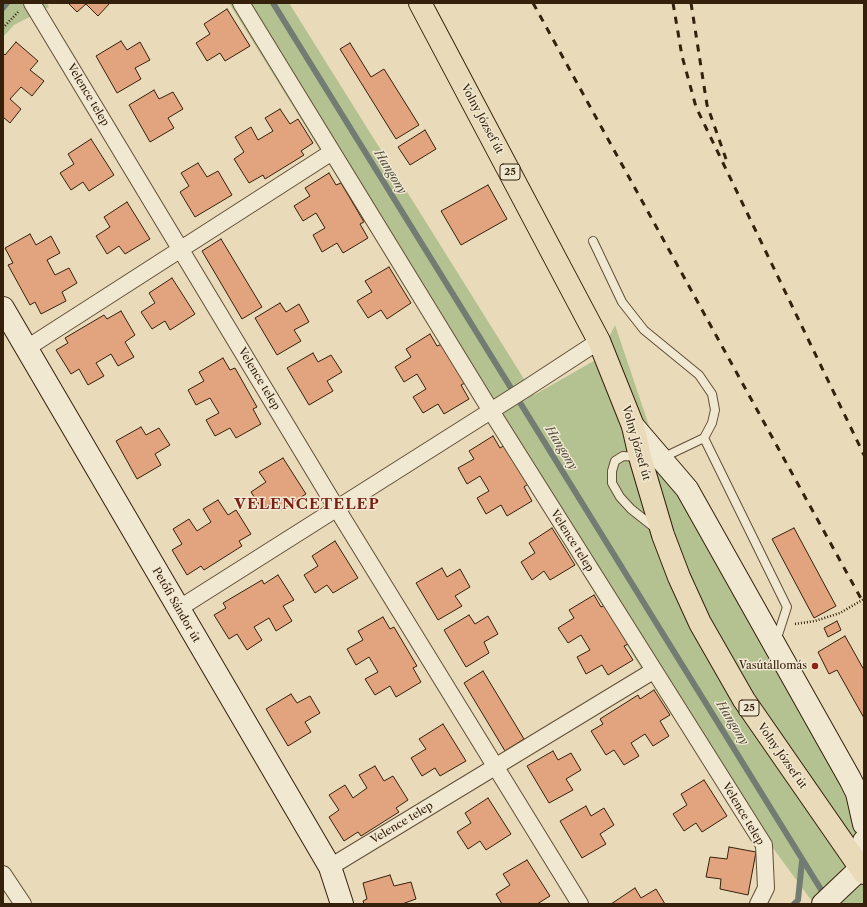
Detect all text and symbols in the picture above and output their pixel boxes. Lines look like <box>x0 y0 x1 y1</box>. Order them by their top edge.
street label: Velence telep <box>64 61 112 129</box>
street label: Volny József út <box>458 82 506 156</box>
water label: Hangony <box>371 147 409 197</box>
road number: 25 <box>500 164 520 180</box>
street label: Velence telep <box>235 345 283 413</box>
street label: Volny József út <box>619 404 653 482</box>
water label: Hangony <box>542 423 580 473</box>
district label: VELENCETELEP <box>234 496 380 514</box>
street label: Velence telep <box>548 508 596 574</box>
street label: Petőfi Sándor út <box>149 565 203 645</box>
place label: Vasútállomás <box>739 659 807 673</box>
marker: Vasútállomás <box>810 661 820 671</box>
water label: Hangony <box>713 698 751 748</box>
road number: 25 <box>739 700 759 716</box>
street label: Volny József út <box>754 721 810 791</box>
street label: Velence telep <box>719 780 767 848</box>
street label: Velence telep <box>368 799 436 847</box>

